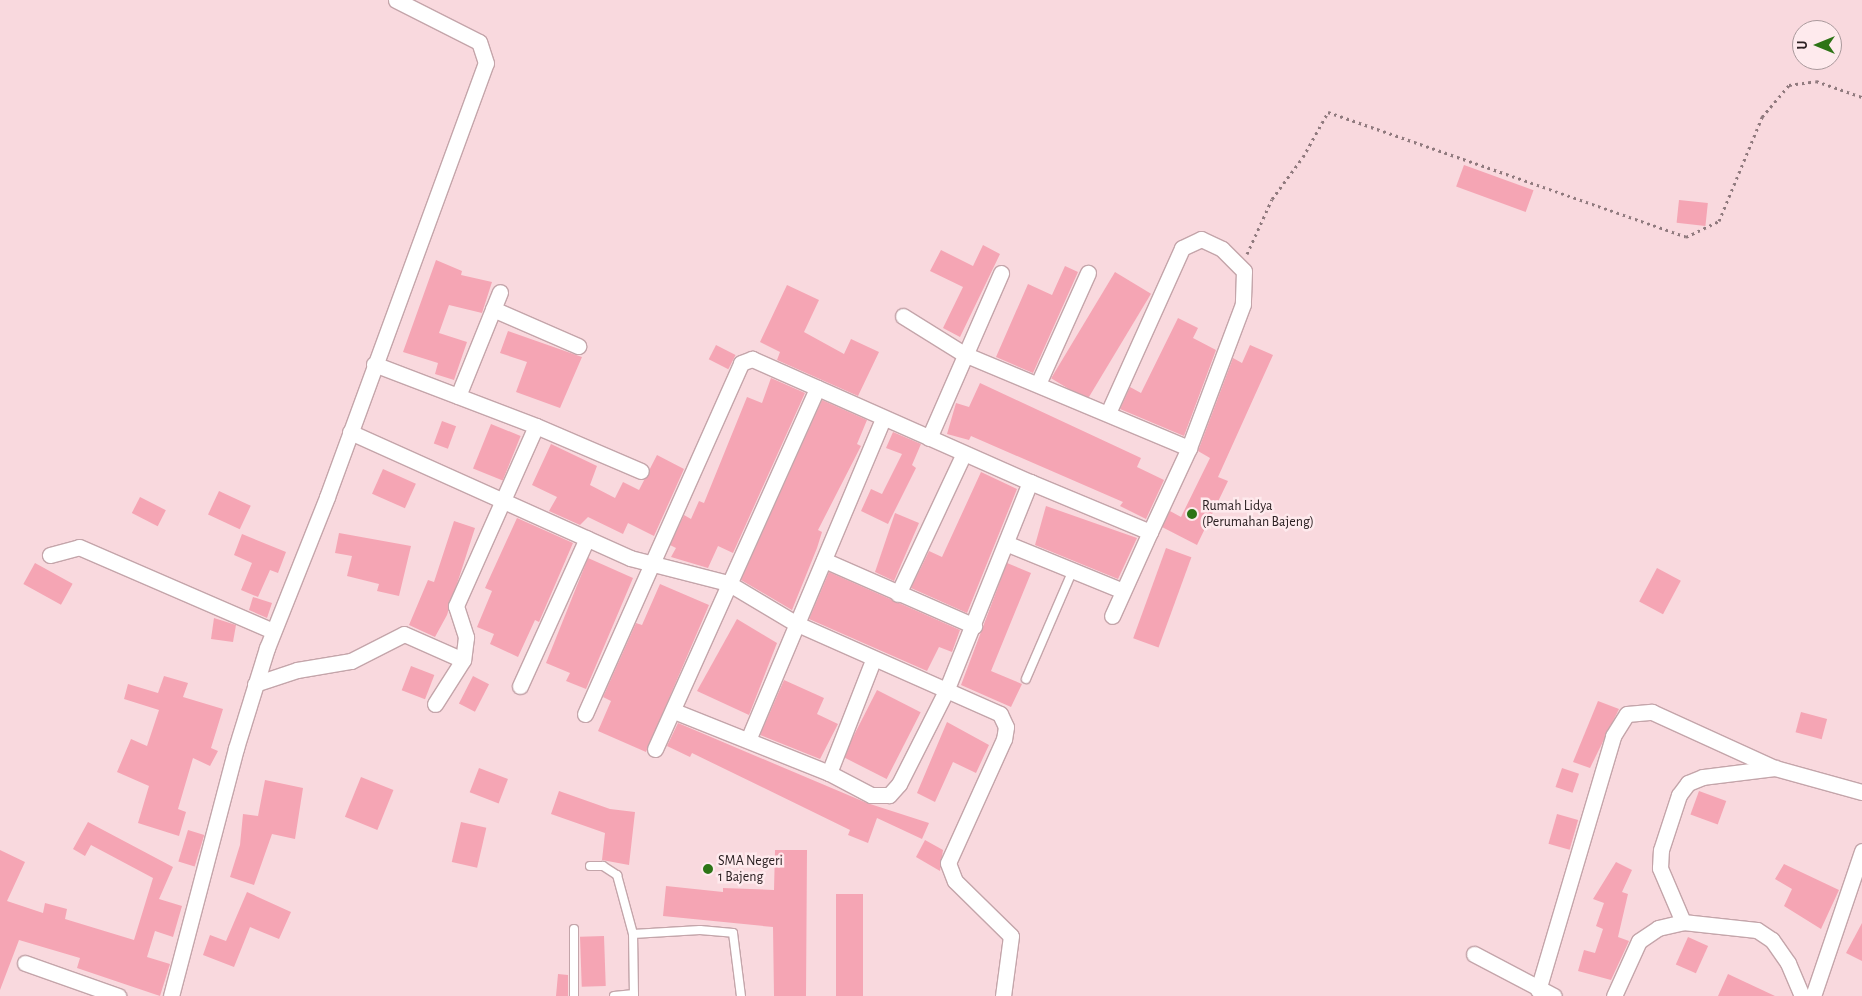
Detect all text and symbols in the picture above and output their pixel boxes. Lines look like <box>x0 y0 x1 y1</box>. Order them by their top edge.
north arrow <box>1792 20 1842 70</box>
text: U <box>1796 41 1810 49</box>
place label: Rumah Lidya (Perumahan Bajeng) <box>1202 498 1314 530</box>
marker: Rumah Lidya (Perumahan Bajeng) <box>1186 508 1198 520</box>
place label: SMA Negeri 1 Bajeng <box>718 853 783 886</box>
marker: SMA Negeri 1 Bajeng <box>702 863 714 875</box>

